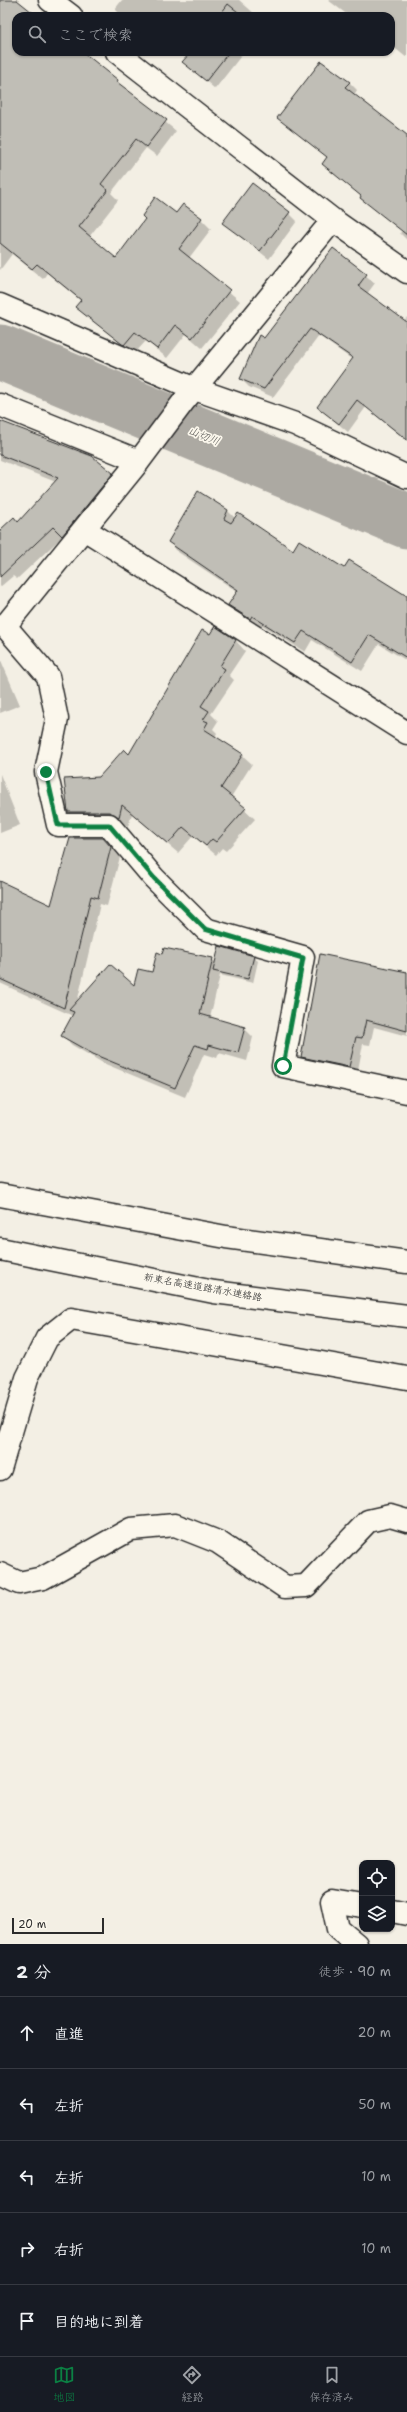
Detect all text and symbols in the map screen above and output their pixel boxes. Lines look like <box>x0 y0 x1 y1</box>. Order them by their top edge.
search box <box>12 12 395 56</box>
icon: search <box>26 23 48 45</box>
text: ここで検索 <box>58 25 133 45</box>
water label: 山切川 <box>186 423 222 449</box>
route end <box>37 763 55 781</box>
route start <box>274 1057 292 1075</box>
street label: 新東名高速道路清水連絡路 <box>143 1270 263 1304</box>
map controls <box>359 1860 395 1932</box>
button: locate <box>359 1860 395 1896</box>
button: layers <box>359 1896 395 1932</box>
scale bar <box>12 1916 104 1935</box>
text: 20 m <box>18 1917 46 1932</box>
text: 2 分 <box>16 1961 51 1983</box>
text: 徒歩 · 90 m <box>319 1963 391 1980</box>
icon: ahead <box>16 2022 38 2044</box>
text: 直進 <box>54 2024 84 2044</box>
text: 20 m <box>358 2024 391 2041</box>
icon: left <box>16 2094 38 2116</box>
text: 左折 <box>54 2096 84 2116</box>
text: 50 m <box>358 2096 391 2113</box>
icon: left <box>16 2166 38 2188</box>
text: 左折 <box>54 2168 84 2188</box>
text: 10 m <box>361 2168 391 2185</box>
icon: right <box>16 2238 38 2260</box>
text: 右折 <box>54 2240 84 2260</box>
text: 10 m <box>361 2240 391 2257</box>
icon: arrive <box>16 2310 38 2332</box>
text: 目的地に到着 <box>54 2312 144 2332</box>
tab: 地図 <box>53 2364 75 2405</box>
tab: 経路 <box>181 2364 203 2405</box>
tab: 保存済み <box>310 2364 354 2405</box>

